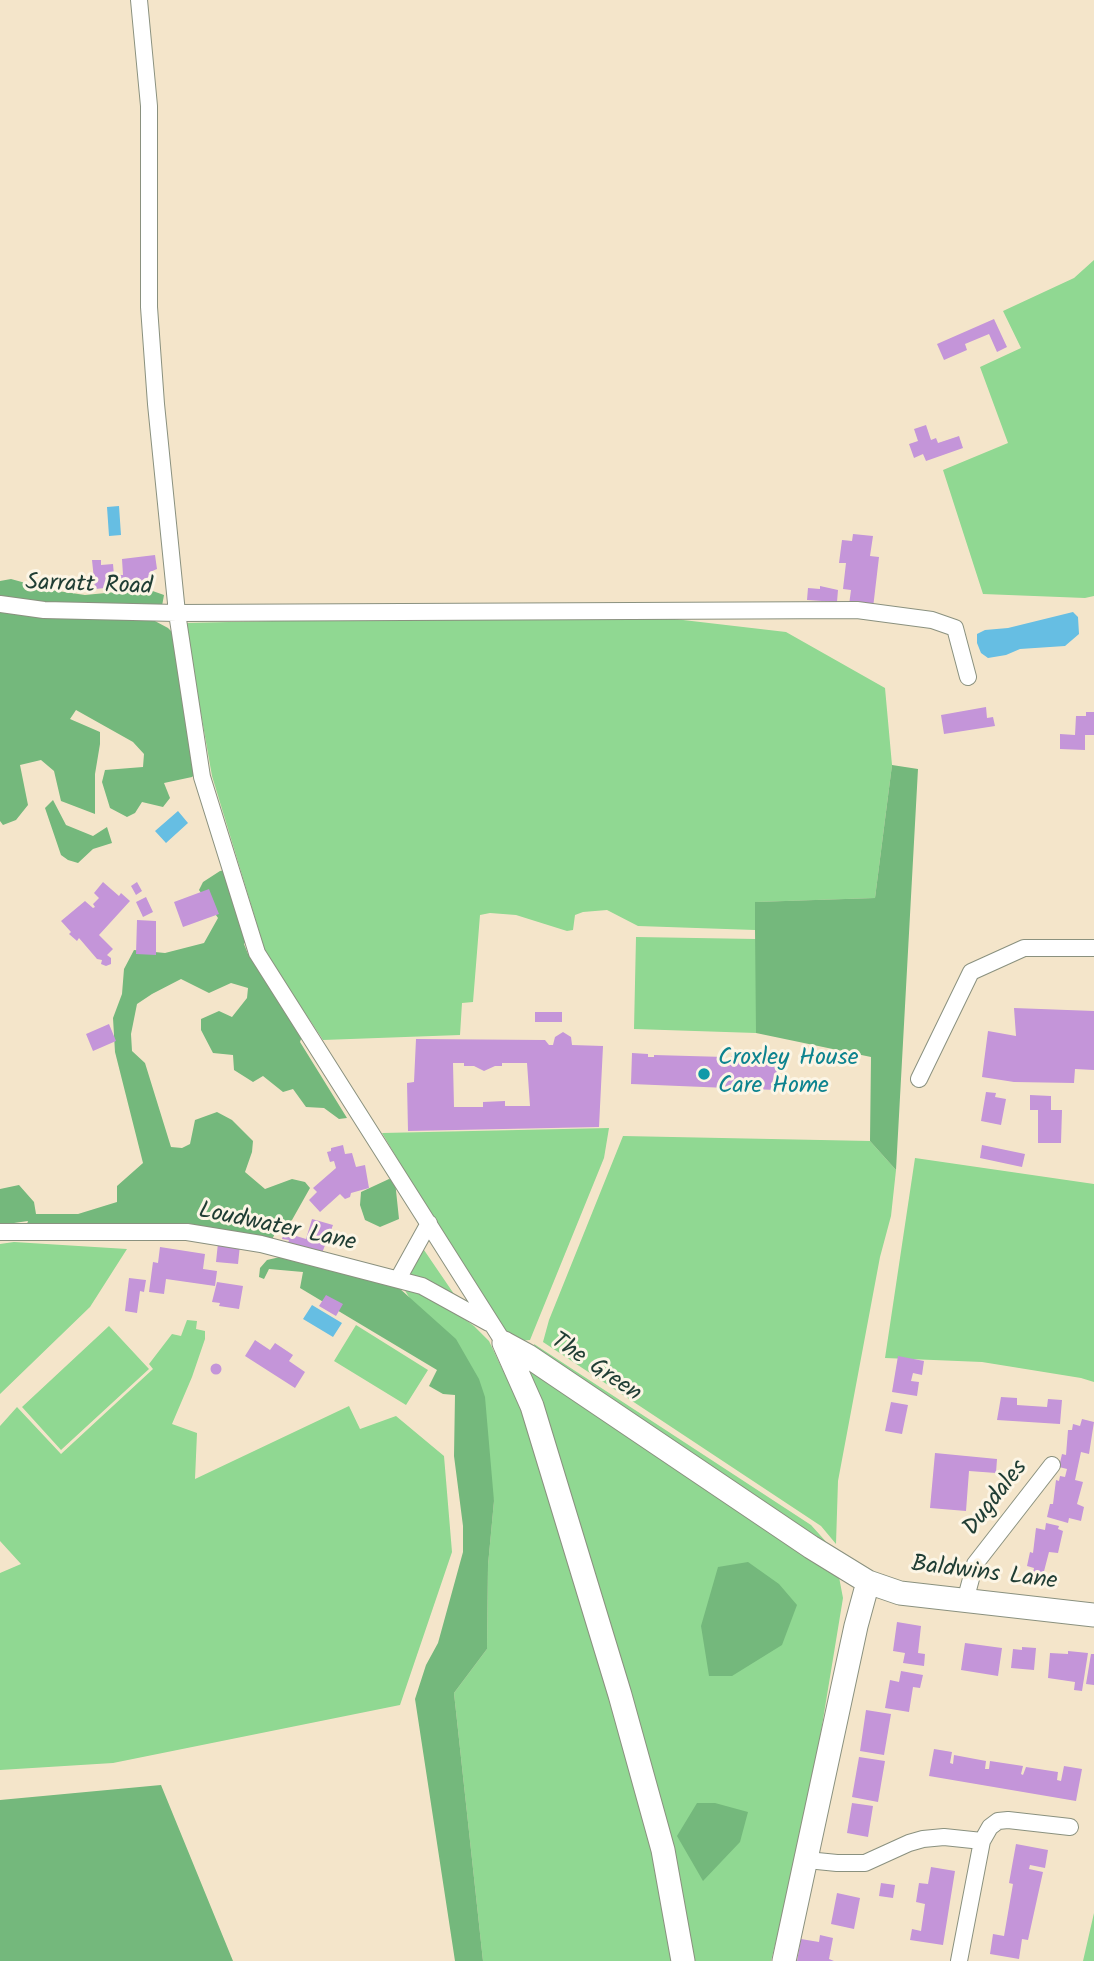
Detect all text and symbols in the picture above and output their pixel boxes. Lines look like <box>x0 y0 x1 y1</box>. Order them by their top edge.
street label: Sarratt Road <box>25 570 153 604</box>
place label: Croxley House Care Home <box>718 1046 859 1102</box>
marker: Croxley House Care Home <box>696 1066 712 1082</box>
street label: Loudwater Lane <box>196 1198 358 1260</box>
street label: The Green <box>544 1328 646 1410</box>
street label: Dugdales <box>958 1455 1036 1543</box>
street label: Baldwins Lane <box>909 1552 1059 1598</box>

